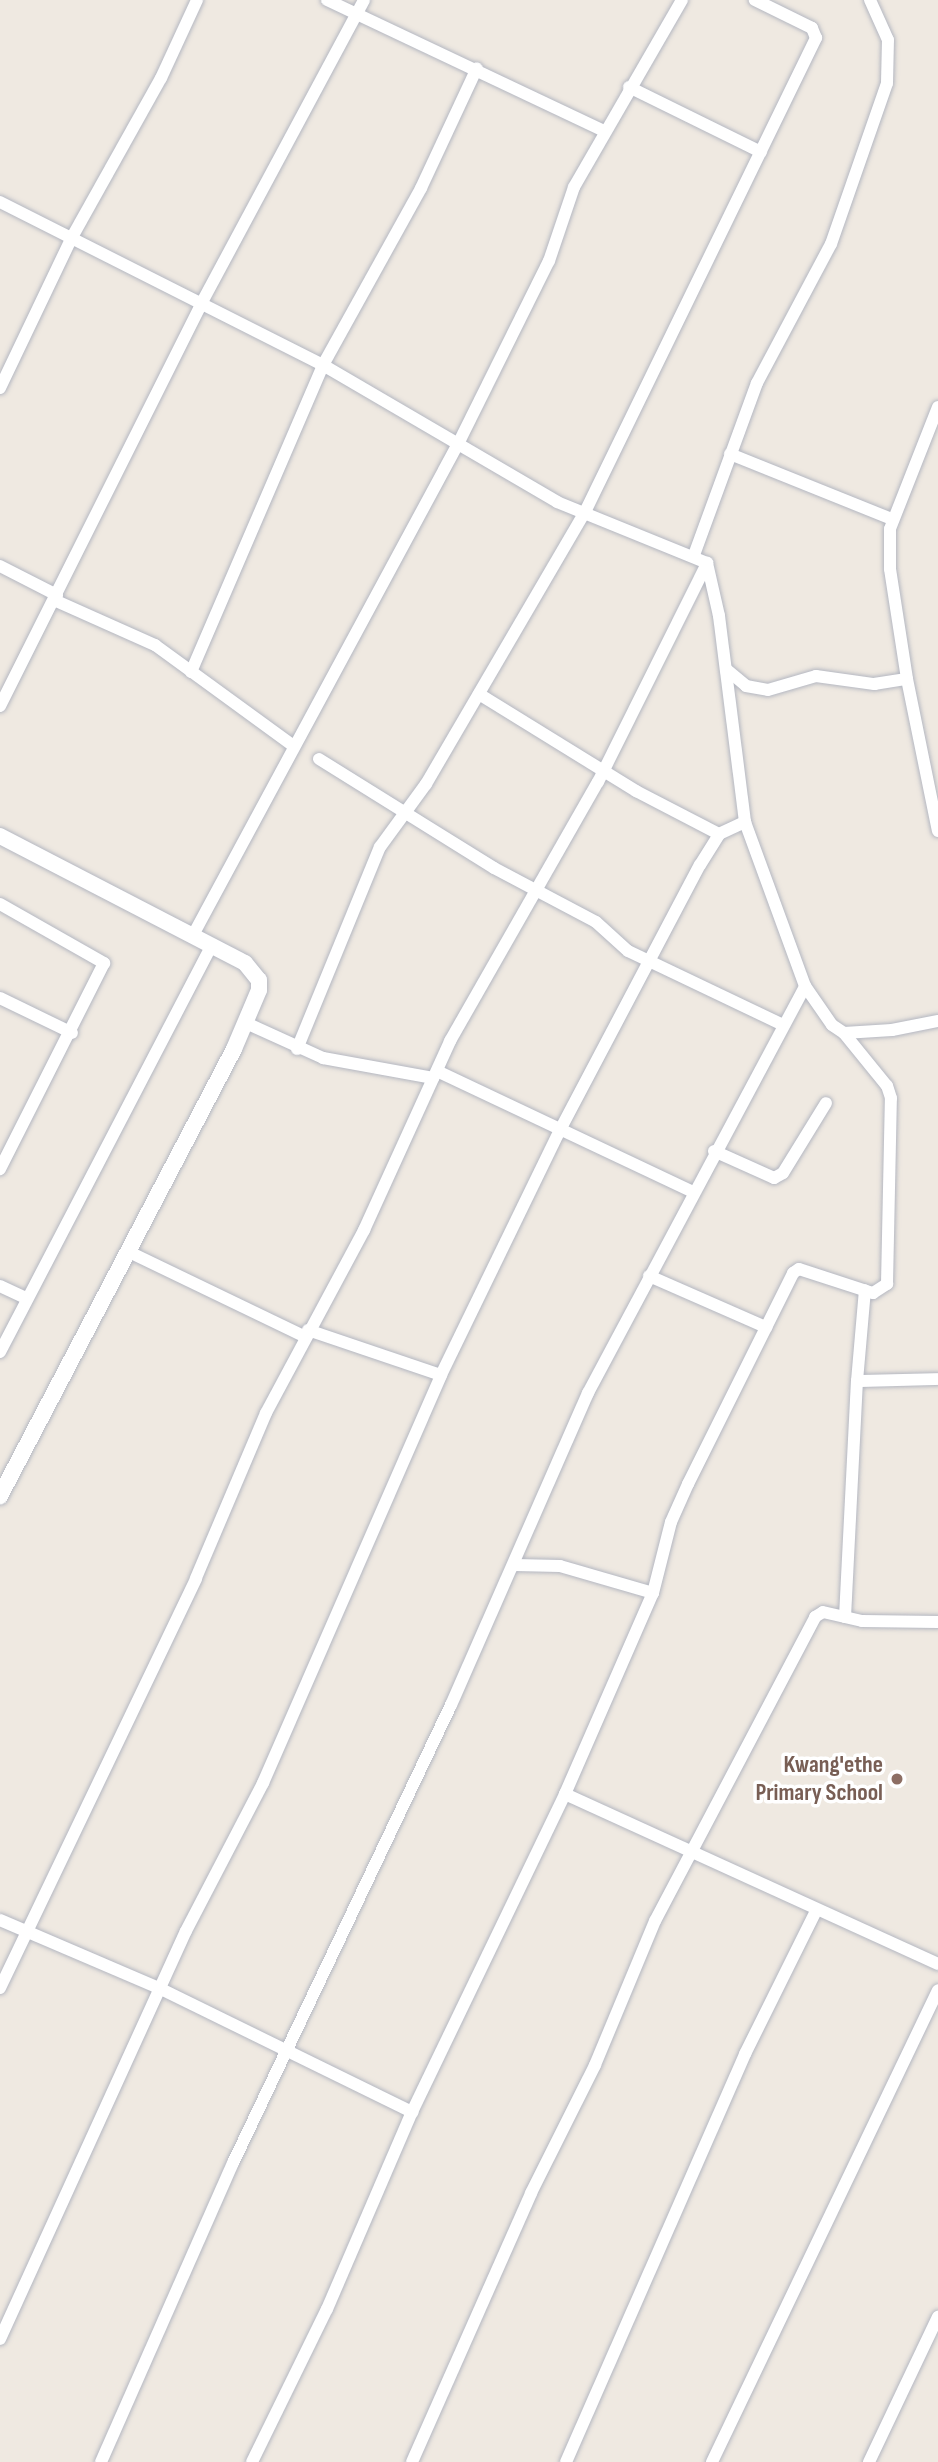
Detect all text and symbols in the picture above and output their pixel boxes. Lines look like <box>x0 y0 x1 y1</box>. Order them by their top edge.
place label: Kwang'ethe Primary School <box>755 1751 883 1807</box>
marker: Kwang'ethe Primary School <box>889 1771 905 1787</box>

